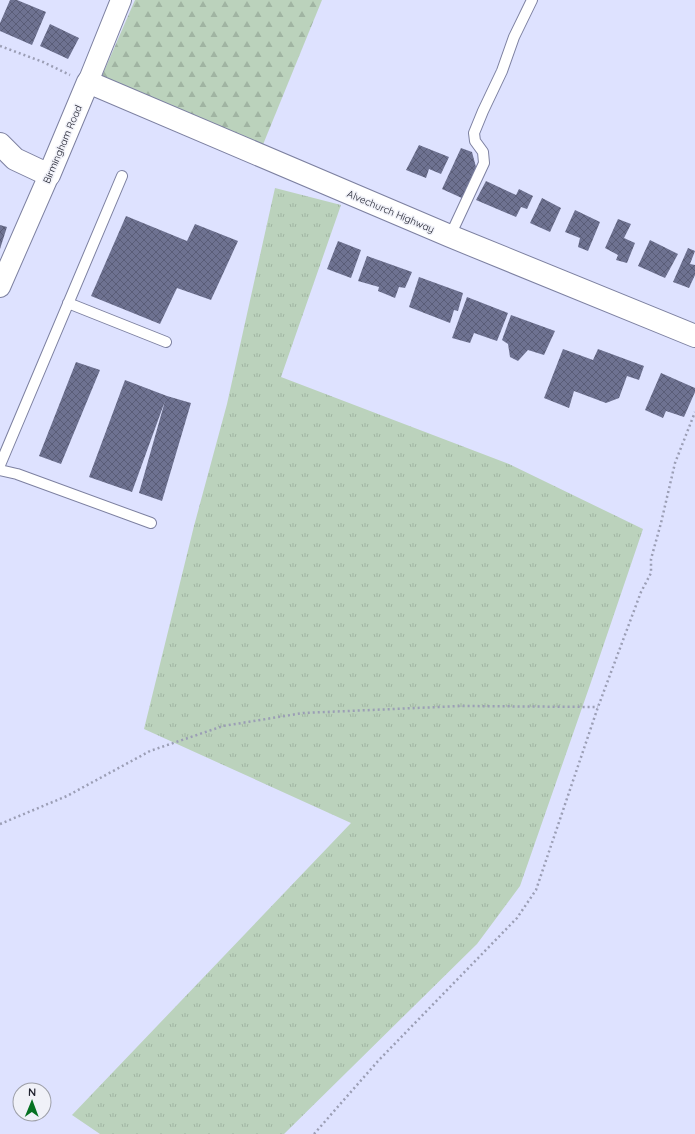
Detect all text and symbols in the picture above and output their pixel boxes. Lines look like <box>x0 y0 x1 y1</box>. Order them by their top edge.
street label: Birmingham Road <box>40 103 85 185</box>
street label: Alvechurch Highway <box>345 187 436 236</box>
north arrow <box>12 1082 52 1122</box>
text: N <box>28 1085 36 1099</box>

